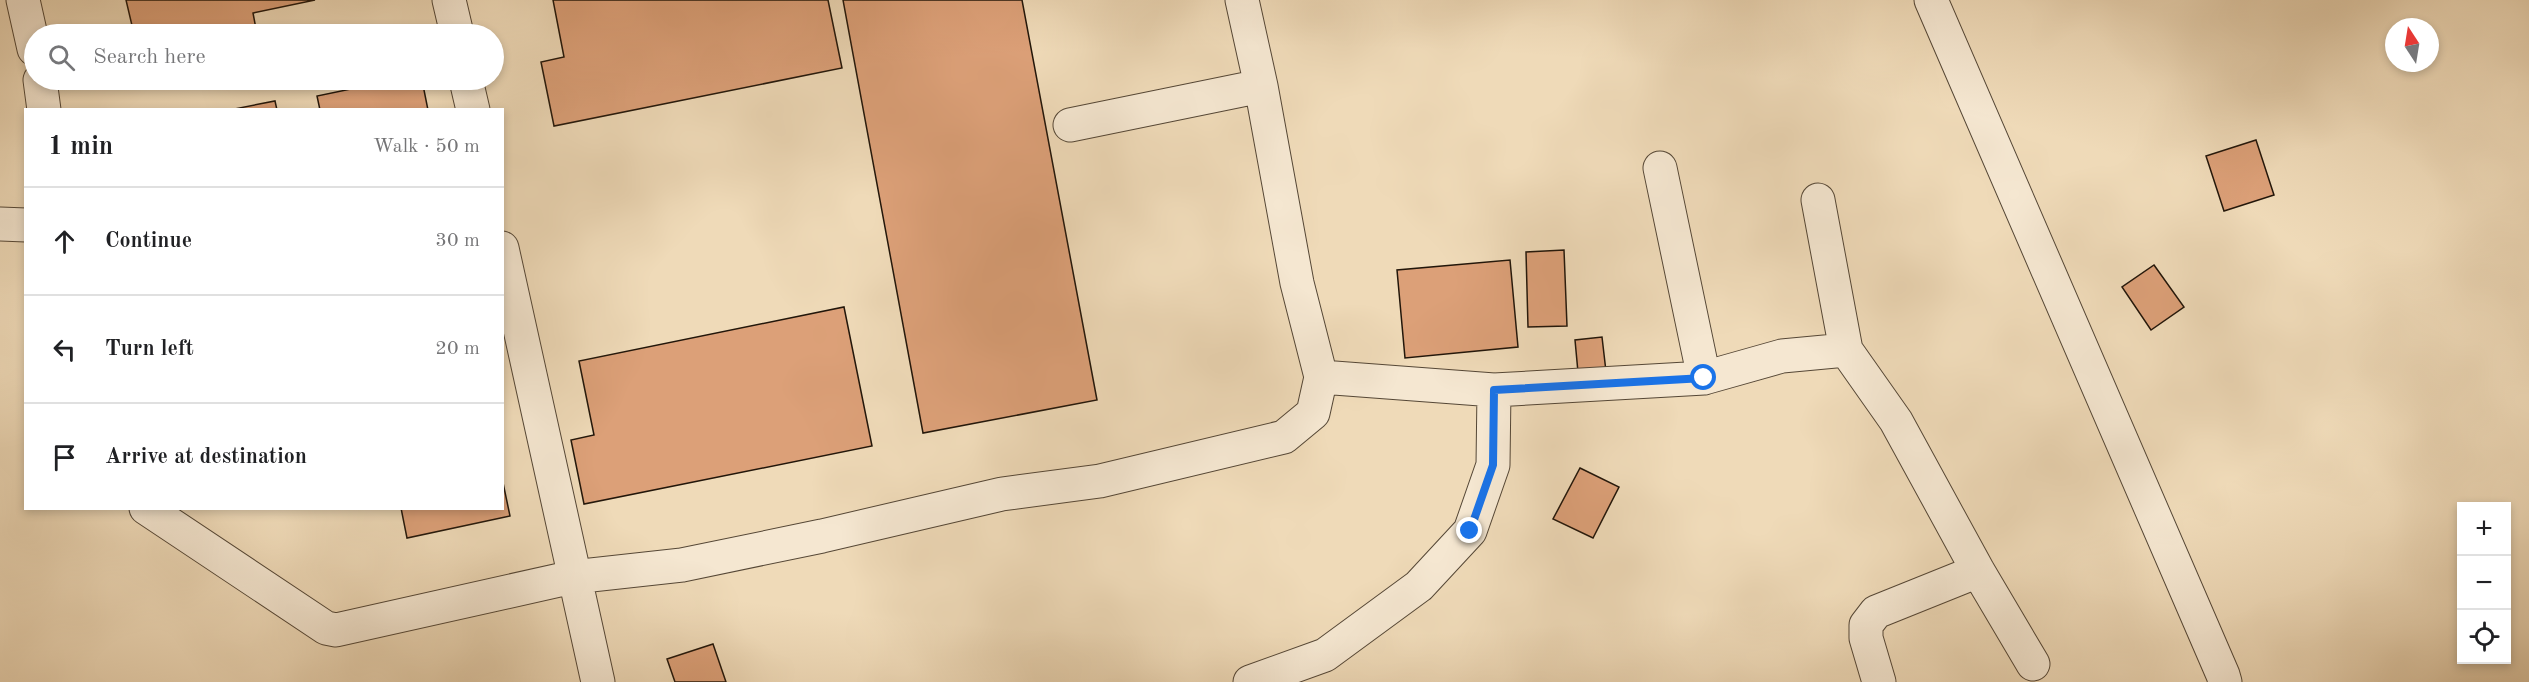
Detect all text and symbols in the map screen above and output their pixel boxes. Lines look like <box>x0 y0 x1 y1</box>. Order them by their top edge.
north arrow <box>2385 18 2439 72</box>
search box <box>24 24 504 90</box>
icon: search <box>45 41 78 74</box>
text: Search here <box>93 46 206 68</box>
text: 1 min <box>48 134 113 160</box>
text: Walk · 50 m <box>373 137 480 157</box>
icon: ahead <box>48 225 81 258</box>
text: Continue <box>105 230 192 252</box>
text: 30 m <box>435 231 480 251</box>
icon: left <box>48 333 81 366</box>
text: Turn left <box>105 338 194 360</box>
text: 20 m <box>435 339 480 359</box>
route start <box>1690 364 1716 390</box>
icon: arrive <box>48 441 81 474</box>
text: Arrive at destination <box>105 446 307 468</box>
map controls <box>2457 502 2511 664</box>
button: + <box>2457 502 2511 556</box>
route end <box>1456 517 1482 543</box>
button: − <box>2457 556 2511 610</box>
button: locate <box>2457 610 2511 664</box>

